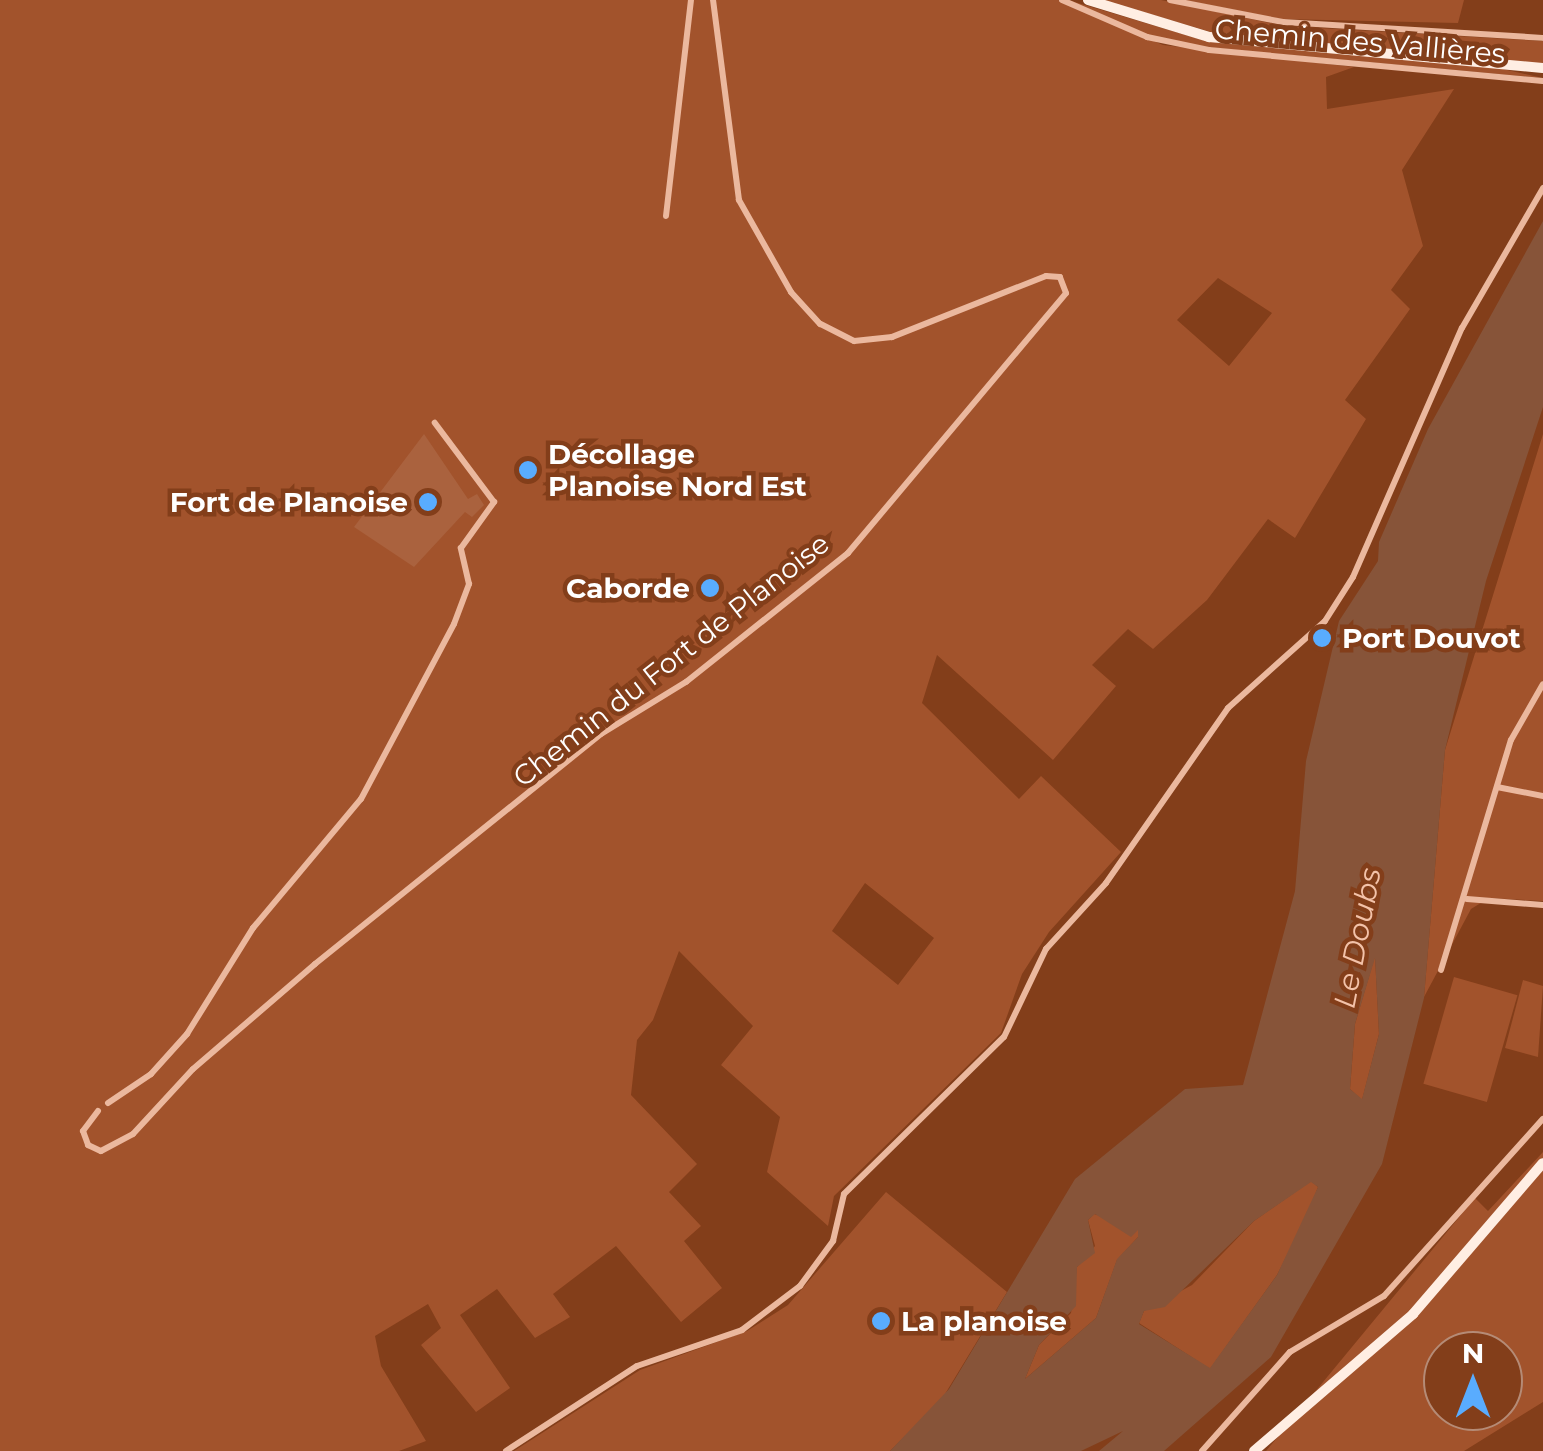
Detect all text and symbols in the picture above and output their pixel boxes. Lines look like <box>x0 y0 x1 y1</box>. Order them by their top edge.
street label: Chemin des Vallières <box>1213 12 1507 70</box>
place label: Décollage Planoise Nord Est <box>548 437 807 503</box>
marker: Décollage Planoise Nord Est <box>517 459 539 481</box>
place label: Fort de Planoise <box>170 485 408 519</box>
marker: Fort de Planoise <box>417 491 439 513</box>
street label: Chemin du Fort de Planoise <box>506 526 836 794</box>
place label: Caborde <box>566 571 690 605</box>
marker: Caborde <box>699 577 721 599</box>
place label: Port Douvot <box>1342 621 1521 655</box>
marker: Port Douvot <box>1311 627 1333 649</box>
water label: Le Doubs <box>1327 865 1389 1011</box>
place label: La planoise <box>901 1304 1067 1338</box>
marker: La planoise <box>870 1310 892 1332</box>
north arrow <box>1423 1331 1523 1431</box>
text: N <box>1462 1336 1484 1370</box>

